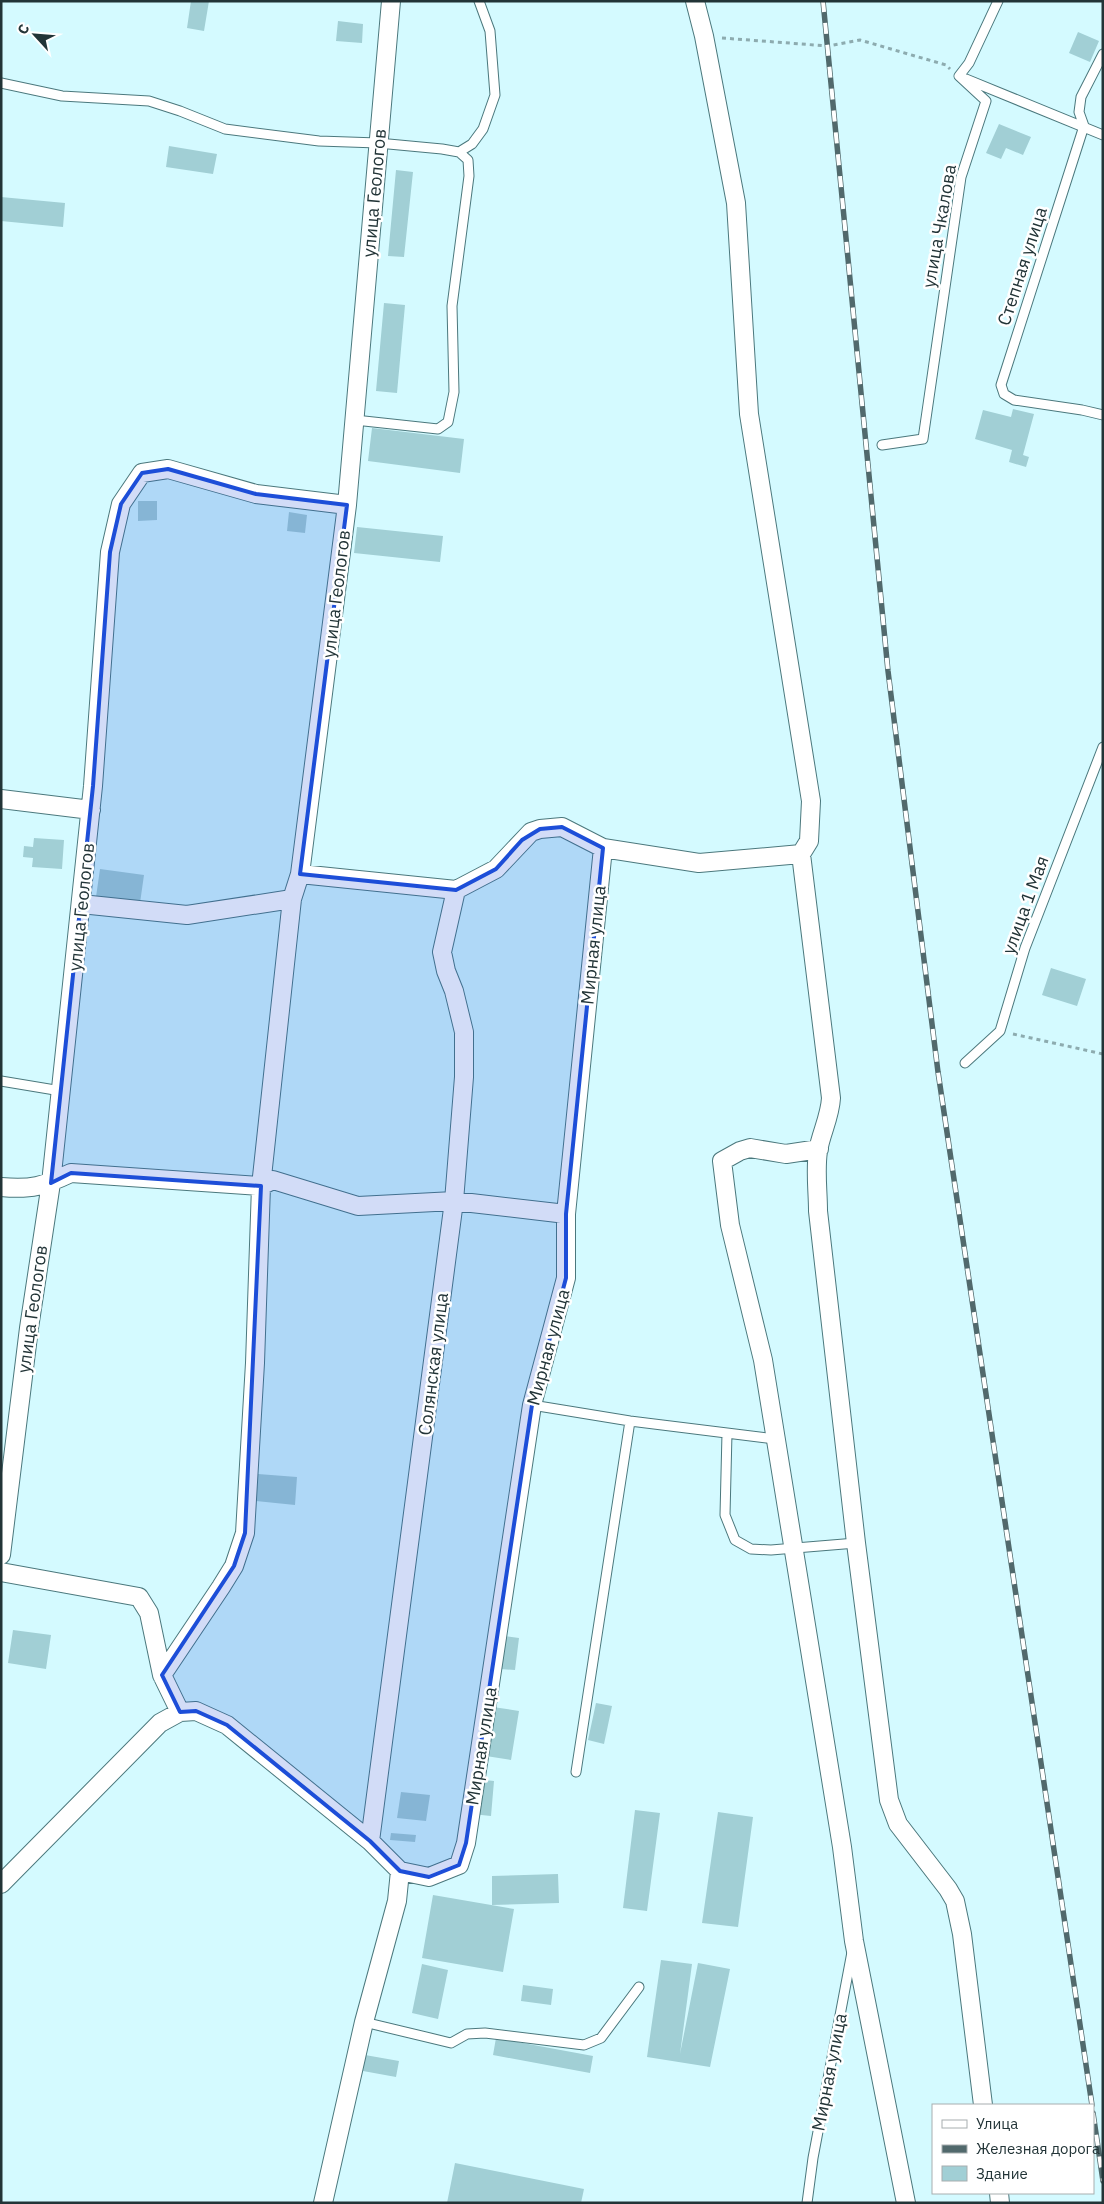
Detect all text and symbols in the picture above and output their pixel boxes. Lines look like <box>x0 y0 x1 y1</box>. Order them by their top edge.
north arrow <box>10 10 60 60</box>
text: С <box>13 21 33 37</box>
street label: улица Геологов <box>357 128 391 258</box>
street label: улица Чкалова <box>917 162 961 290</box>
street label: Степная улица <box>992 203 1052 328</box>
street label: улица Геологов <box>317 529 355 659</box>
street label: улица Геологов <box>63 842 99 972</box>
street label: улица 1 Мая <box>997 853 1053 957</box>
street label: Мирная улица <box>575 884 611 1006</box>
street label: улица Геологов <box>12 1244 52 1374</box>
street label: Мирная улица <box>521 1286 575 1408</box>
street label: Солянская улица <box>413 1291 453 1437</box>
street label: Мирная улица <box>460 1685 502 1807</box>
street label: Мирная улица <box>806 2011 852 2133</box>
legend <box>932 2104 1094 2194</box>
text: Улица <box>976 2114 1018 2133</box>
text: Железная дорога <box>976 2139 1100 2158</box>
text: Здание <box>976 2164 1028 2183</box>

